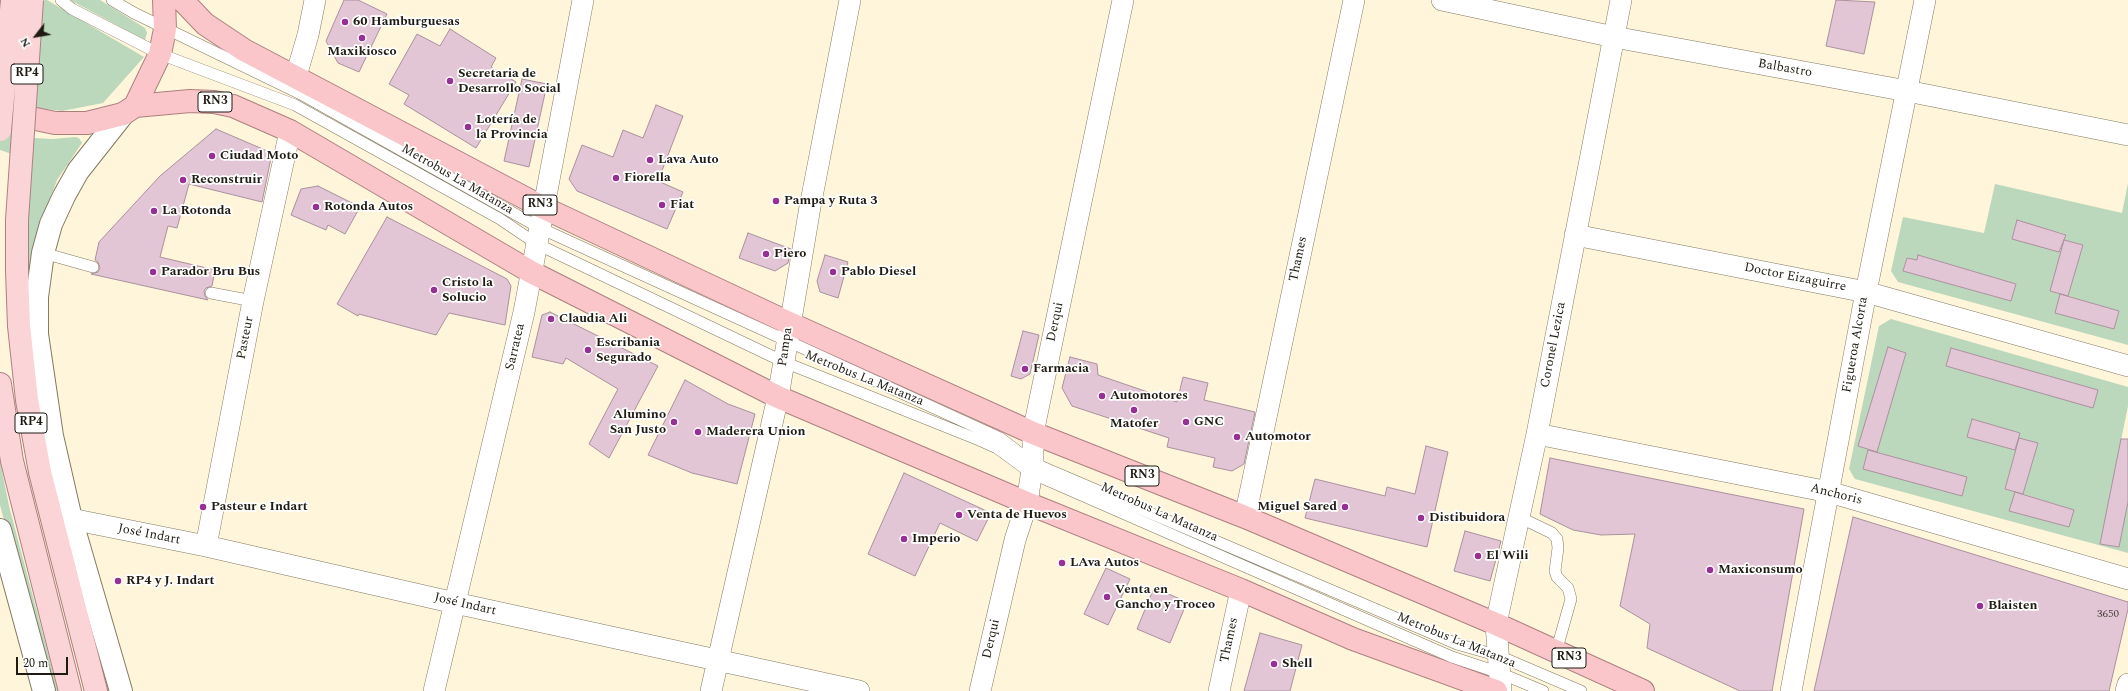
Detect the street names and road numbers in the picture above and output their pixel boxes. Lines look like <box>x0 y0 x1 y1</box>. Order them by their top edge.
street label: Balbastro <box>1757 57 1813 81</box>
road number: RP4 <box>11 64 43 84</box>
road number: RN3 <box>198 92 232 112</box>
street label: Metrobus La Matanza <box>398 142 516 218</box>
road number: RN3 <box>523 195 557 215</box>
street label: Thames <box>1287 235 1311 283</box>
street label: Doctor Eizaguirre <box>1743 260 1847 296</box>
street label: Figueroa Alcorta <box>1840 296 1872 394</box>
street label: Derqui <box>1044 301 1068 343</box>
street label: Coronel Lezica <box>1538 301 1570 389</box>
street label: Pasteur <box>234 315 258 361</box>
street label: Sarratea <box>503 322 529 372</box>
street label: Pampa <box>776 326 796 368</box>
street label: Metrobus La Matanza <box>802 348 926 410</box>
road number: RP4 <box>15 413 47 433</box>
road number: RN3 <box>1125 466 1159 486</box>
street label: Metrobus La Matanza <box>1098 480 1220 546</box>
street label: Anchoris <box>1808 481 1864 509</box>
street label: José Indart <box>117 521 181 549</box>
street label: José Indart <box>433 590 497 620</box>
street label: Metrobus La Matanza <box>1394 610 1518 672</box>
street label: Thames <box>1218 616 1242 664</box>
street label: Derqui <box>980 618 1004 660</box>
road number: RN3 <box>1552 648 1586 668</box>

